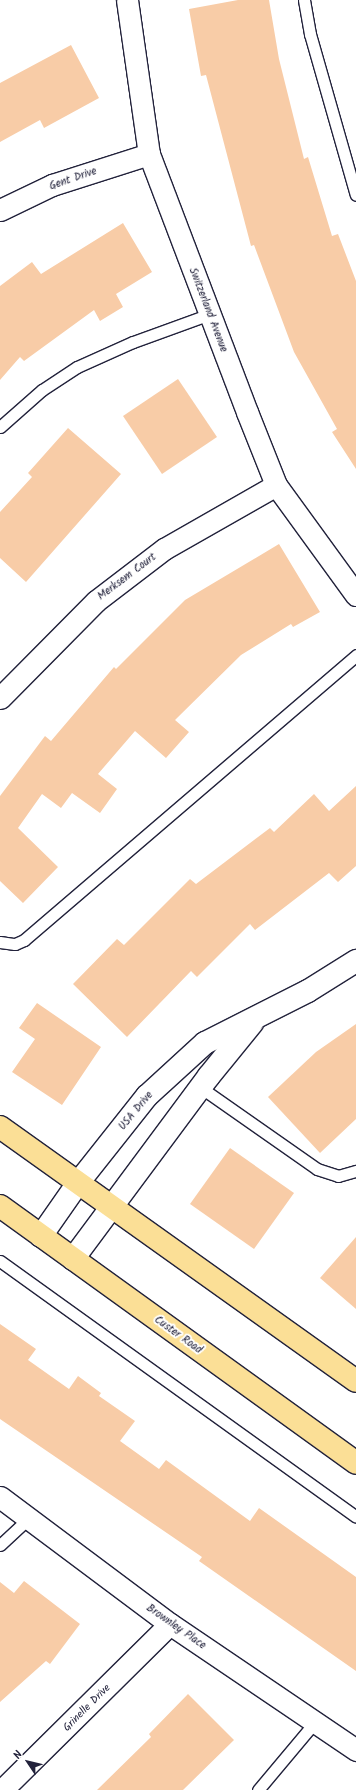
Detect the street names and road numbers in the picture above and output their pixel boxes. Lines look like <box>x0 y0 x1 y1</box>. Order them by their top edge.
street label: Gent Drive <box>48 165 98 193</box>
street label: Switzerland Avenue <box>186 266 230 354</box>
street label: Merksem Court <box>95 551 159 603</box>
street label: USA Drive <box>116 1089 156 1133</box>
street label: Custer Road <box>152 1313 204 1357</box>
street label: Brownley Place <box>144 1602 208 1652</box>
street label: Grinelle Drive <box>61 1682 113 1734</box>

